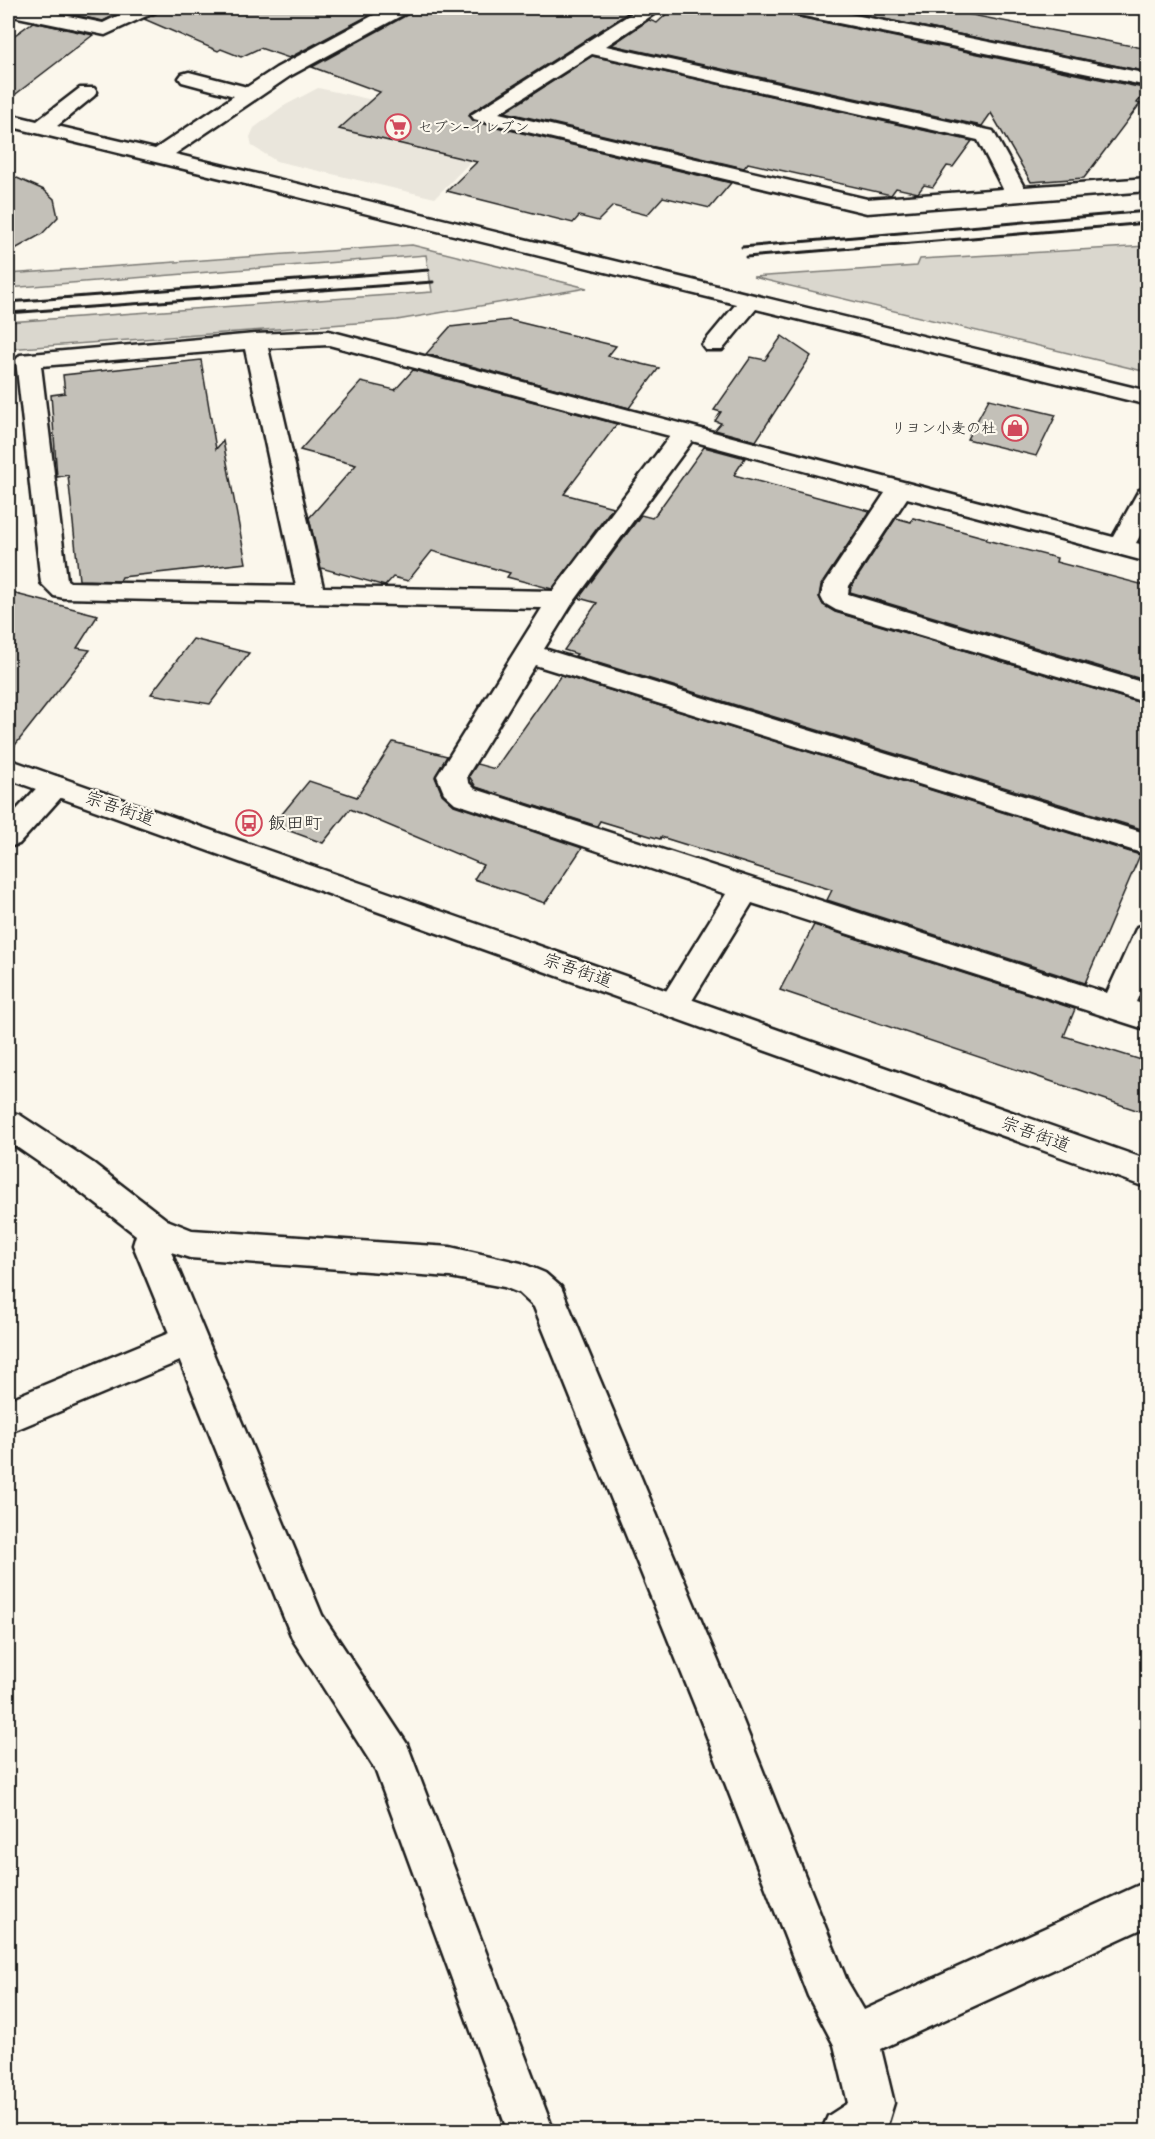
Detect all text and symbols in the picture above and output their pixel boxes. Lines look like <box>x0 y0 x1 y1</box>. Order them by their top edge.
supermarket icon: セブン-イレブン <box>383 112 413 142</box>
place label: セブン-イレブン <box>418 118 529 137</box>
shop icon: リヨン小麦の杜 <box>1000 413 1030 443</box>
place label: リヨン小麦の杜 <box>891 419 996 438</box>
street label: 宗吾街道 <box>82 786 158 831</box>
bus stop icon: 飯田町 <box>234 808 264 838</box>
place label: 飯田町 <box>268 812 322 835</box>
street label: 宗吾街道 <box>540 948 616 993</box>
street label: 宗吾街道 <box>998 1111 1074 1158</box>

